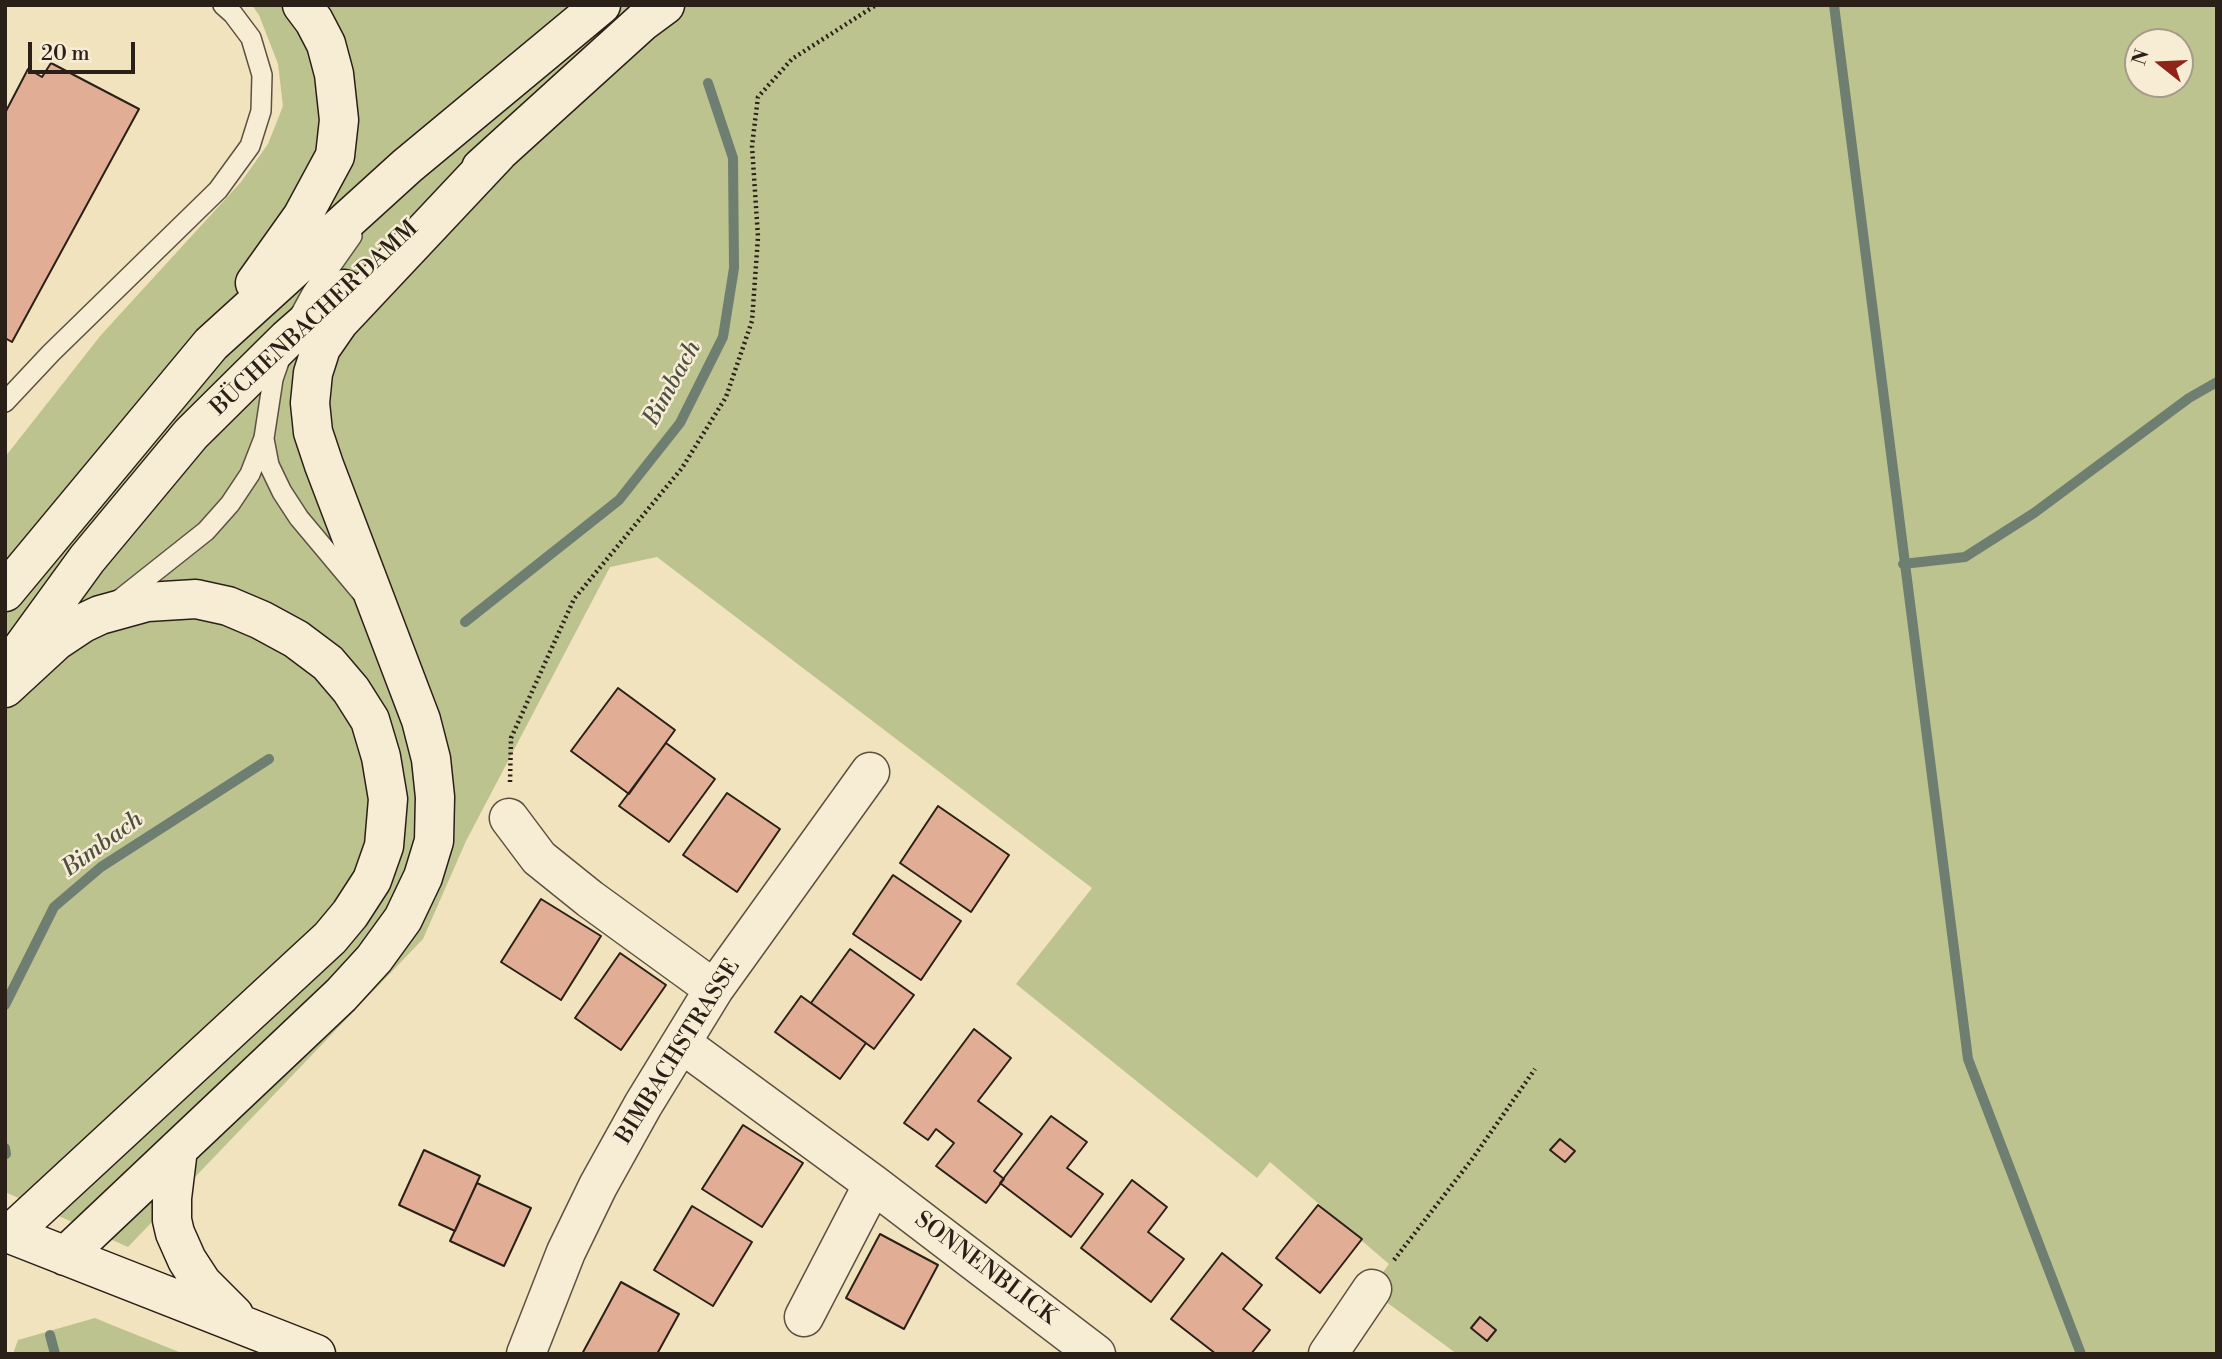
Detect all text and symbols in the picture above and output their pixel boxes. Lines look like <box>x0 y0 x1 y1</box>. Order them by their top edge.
scale bar <box>32 28 138 72</box>
north arrow <box>2124 28 2194 98</box>
text: 20 m <box>41 41 90 67</box>
text: N <box>2127 46 2155 68</box>
street label: BÜCHENBACHER DAMM <box>206 216 424 422</box>
water label: Bimbach <box>638 336 708 432</box>
water label: Bimbach <box>57 806 149 884</box>
street label: BIMBACHSTRASSE <box>611 954 747 1150</box>
street label: SONNENBLICK <box>908 1207 1062 1331</box>

